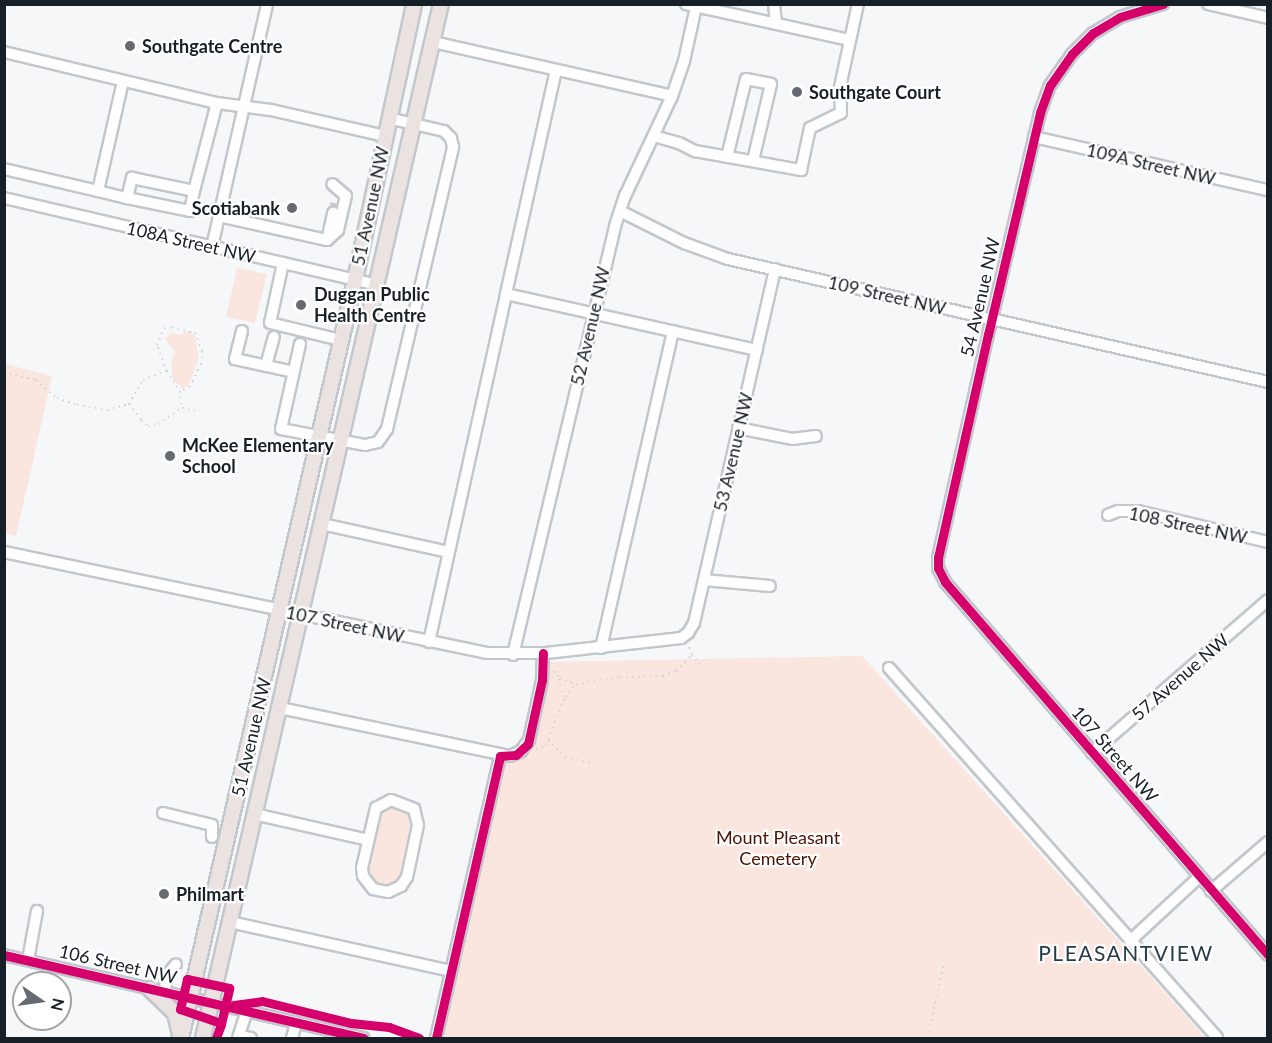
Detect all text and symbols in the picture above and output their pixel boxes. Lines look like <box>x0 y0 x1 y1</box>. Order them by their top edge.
place label: Southgate Centre <box>142 35 282 57</box>
marker: Southgate Centre <box>123 39 137 53</box>
place label: Southgate Court <box>809 81 941 103</box>
marker: Southgate Court <box>790 85 804 99</box>
street label: 109A Street NW <box>1084 139 1218 189</box>
street label: 51 Avenue NW <box>347 144 393 268</box>
place label: Scotiabank <box>192 197 280 219</box>
marker: Scotiabank <box>285 201 299 215</box>
street label: 108A Street NW <box>124 217 258 267</box>
street label: 54 Avenue NW <box>956 235 1004 359</box>
street label: 52 Avenue NW <box>566 264 614 388</box>
street label: 109 Street NW <box>826 271 948 319</box>
place label: Duggan Public Health Centre <box>314 284 430 326</box>
marker: Duggan Public Health Centre <box>292 296 310 314</box>
street label: 53 Avenue NW <box>709 390 757 514</box>
place label: McKee Elementary School <box>182 435 334 478</box>
marker: McKee Elementary School <box>163 449 177 463</box>
street label: 108 Street NW <box>1127 502 1249 548</box>
street label: 107 Street NW <box>284 601 406 647</box>
street label: 57 Avenue NW <box>1127 629 1233 725</box>
street label: 51 Avenue NW <box>227 675 275 799</box>
street label: 107 Street NW <box>1067 702 1163 806</box>
park label: Mount Pleasant Cemetery <box>716 827 840 870</box>
place label: Philmart <box>176 883 244 905</box>
marker: Philmart <box>157 887 171 901</box>
street label: 106 Street NW <box>57 940 179 988</box>
district label: PLEASANTVIEW <box>1038 940 1214 966</box>
north arrow <box>12 971 72 1031</box>
text: N <box>47 997 69 1013</box>

